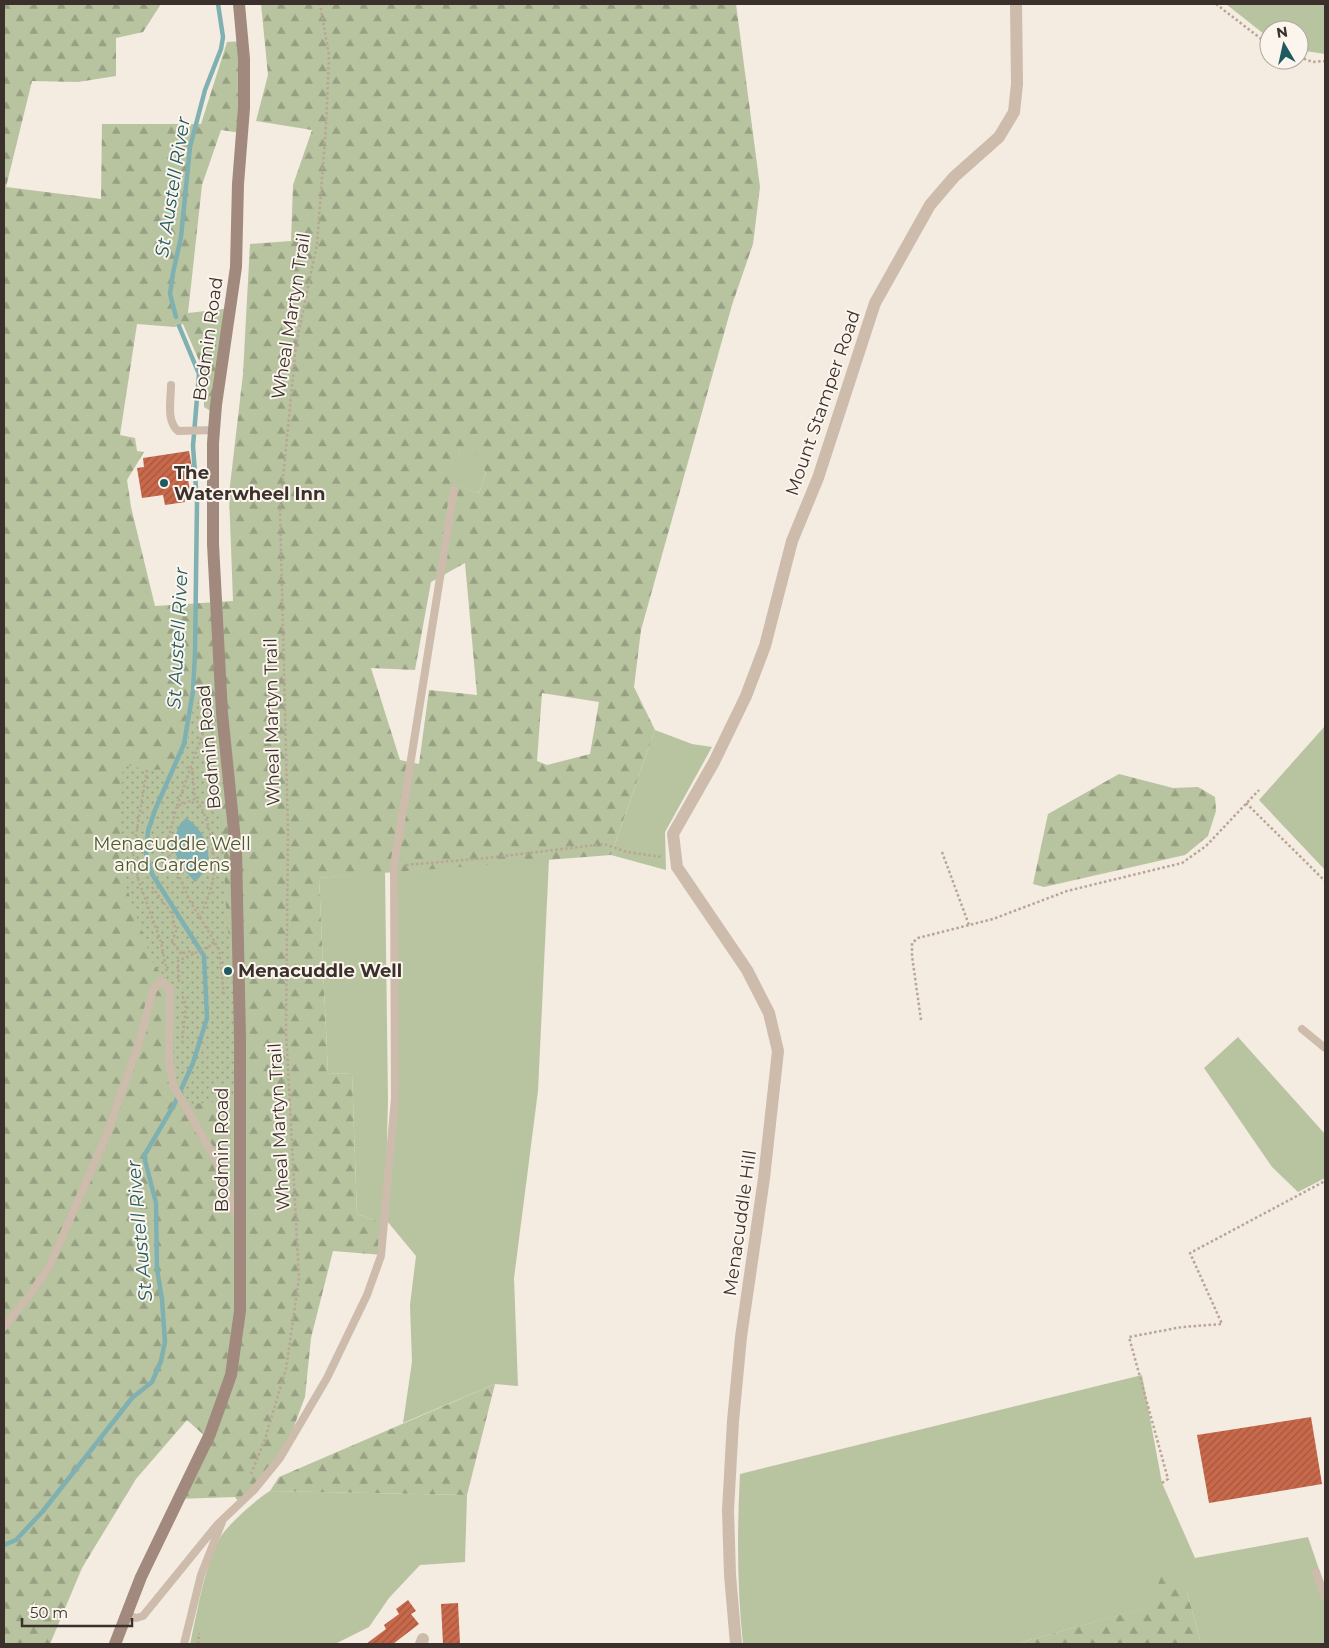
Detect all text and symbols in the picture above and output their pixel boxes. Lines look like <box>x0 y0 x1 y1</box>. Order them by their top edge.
north arrow <box>1259 20 1309 70</box>
text: N <box>1275 22 1289 42</box>
water label: St Austell River <box>150 115 195 259</box>
street label: Wheal Martyn Trail <box>267 231 315 401</box>
street label: Bodmin Road <box>188 276 228 402</box>
street label: Mount Stamper Road <box>781 307 865 499</box>
place label: The Waterwheel Inn <box>174 462 325 505</box>
marker: The Waterwheel Inn <box>158 477 170 489</box>
water label: St Austell River <box>162 566 193 709</box>
street label: Wheal Martyn Trail <box>260 638 284 806</box>
street label: Bodmin Road <box>193 684 225 810</box>
park label: Menacuddle Well and Gardens <box>93 833 251 876</box>
place label: Menacuddle Well <box>238 960 402 982</box>
marker: Menacuddle Well <box>222 965 234 977</box>
street label: Wheal Martyn Trail <box>264 1042 294 1212</box>
street label: Bodmin Road <box>211 1088 233 1212</box>
street label: Menacuddle Hill <box>719 1149 761 1297</box>
water label: St Austell River <box>122 1159 157 1303</box>
scale bar <box>22 1596 132 1628</box>
text: 50 m <box>30 1603 68 1622</box>

